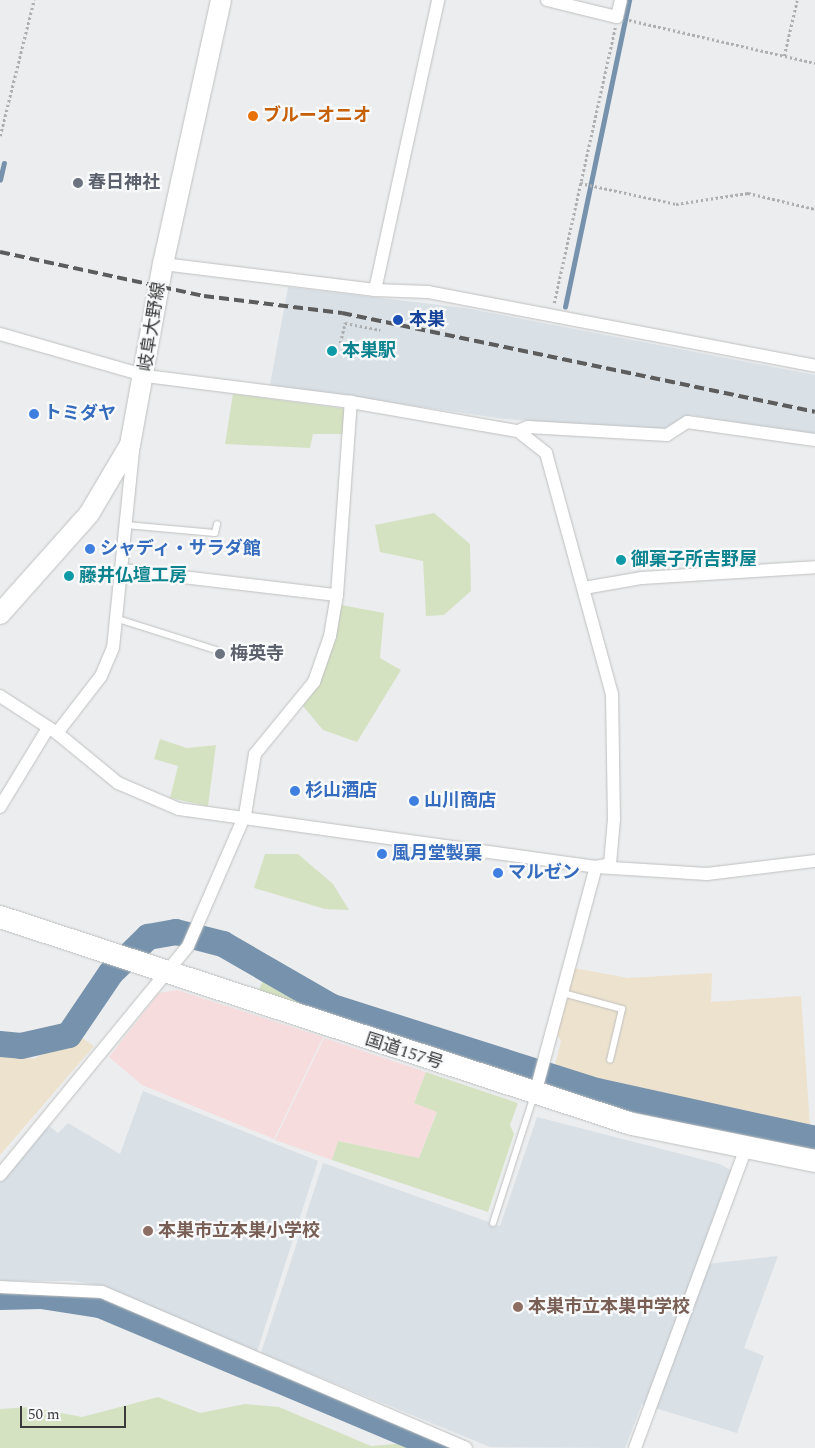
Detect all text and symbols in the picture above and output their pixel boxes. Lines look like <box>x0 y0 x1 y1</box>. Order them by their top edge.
place label: ブルーオニオ <box>263 105 371 127</box>
marker: ブルーオニオ <box>247 110 259 122</box>
place label: 春日神社 <box>88 172 160 194</box>
marker: 春日神社 <box>72 177 84 189</box>
street label: 岐阜大野線 <box>135 281 171 373</box>
place label: 本巣 <box>409 309 445 331</box>
marker: 本巣 <box>391 313 405 327</box>
place label: 本巣駅 <box>342 340 396 362</box>
marker: 本巣駅 <box>326 345 338 357</box>
place label: トミダヤ <box>44 403 116 425</box>
marker: トミダヤ <box>28 408 40 420</box>
place label: シャディ・サラダ館 <box>100 538 262 560</box>
marker: シャディ・サラダ館 <box>84 543 96 555</box>
place label: 御菓子所吉野屋 <box>631 549 757 571</box>
marker: 御菓子所吉野屋 <box>615 554 627 566</box>
place label: 藤井仏壇工房 <box>79 565 187 587</box>
marker: 藤井仏壇工房 <box>63 570 75 582</box>
place label: 梅英寺 <box>230 643 284 665</box>
marker: 梅英寺 <box>214 648 226 660</box>
place label: 杉山酒店 <box>305 780 377 802</box>
marker: 杉山酒店 <box>289 785 301 797</box>
place label: 山川商店 <box>424 790 496 812</box>
marker: 山川商店 <box>408 795 420 807</box>
place label: 風月堂製菓 <box>392 843 482 865</box>
marker: 風月堂製菓 <box>376 848 388 860</box>
place label: マルゼン <box>508 862 580 884</box>
marker: マルゼン <box>492 867 504 879</box>
street label: 国道157号 <box>362 1029 446 1075</box>
place label: 本巣市立本巣小学校 <box>158 1220 320 1242</box>
marker: 本巣市立本巣小学校 <box>142 1225 154 1237</box>
place label: 本巣市立本巣中学校 <box>528 1296 690 1318</box>
marker: 本巣市立本巣中学校 <box>512 1301 524 1313</box>
scale bar <box>22 1396 129 1428</box>
text: 50 m <box>28 1403 60 1426</box>

